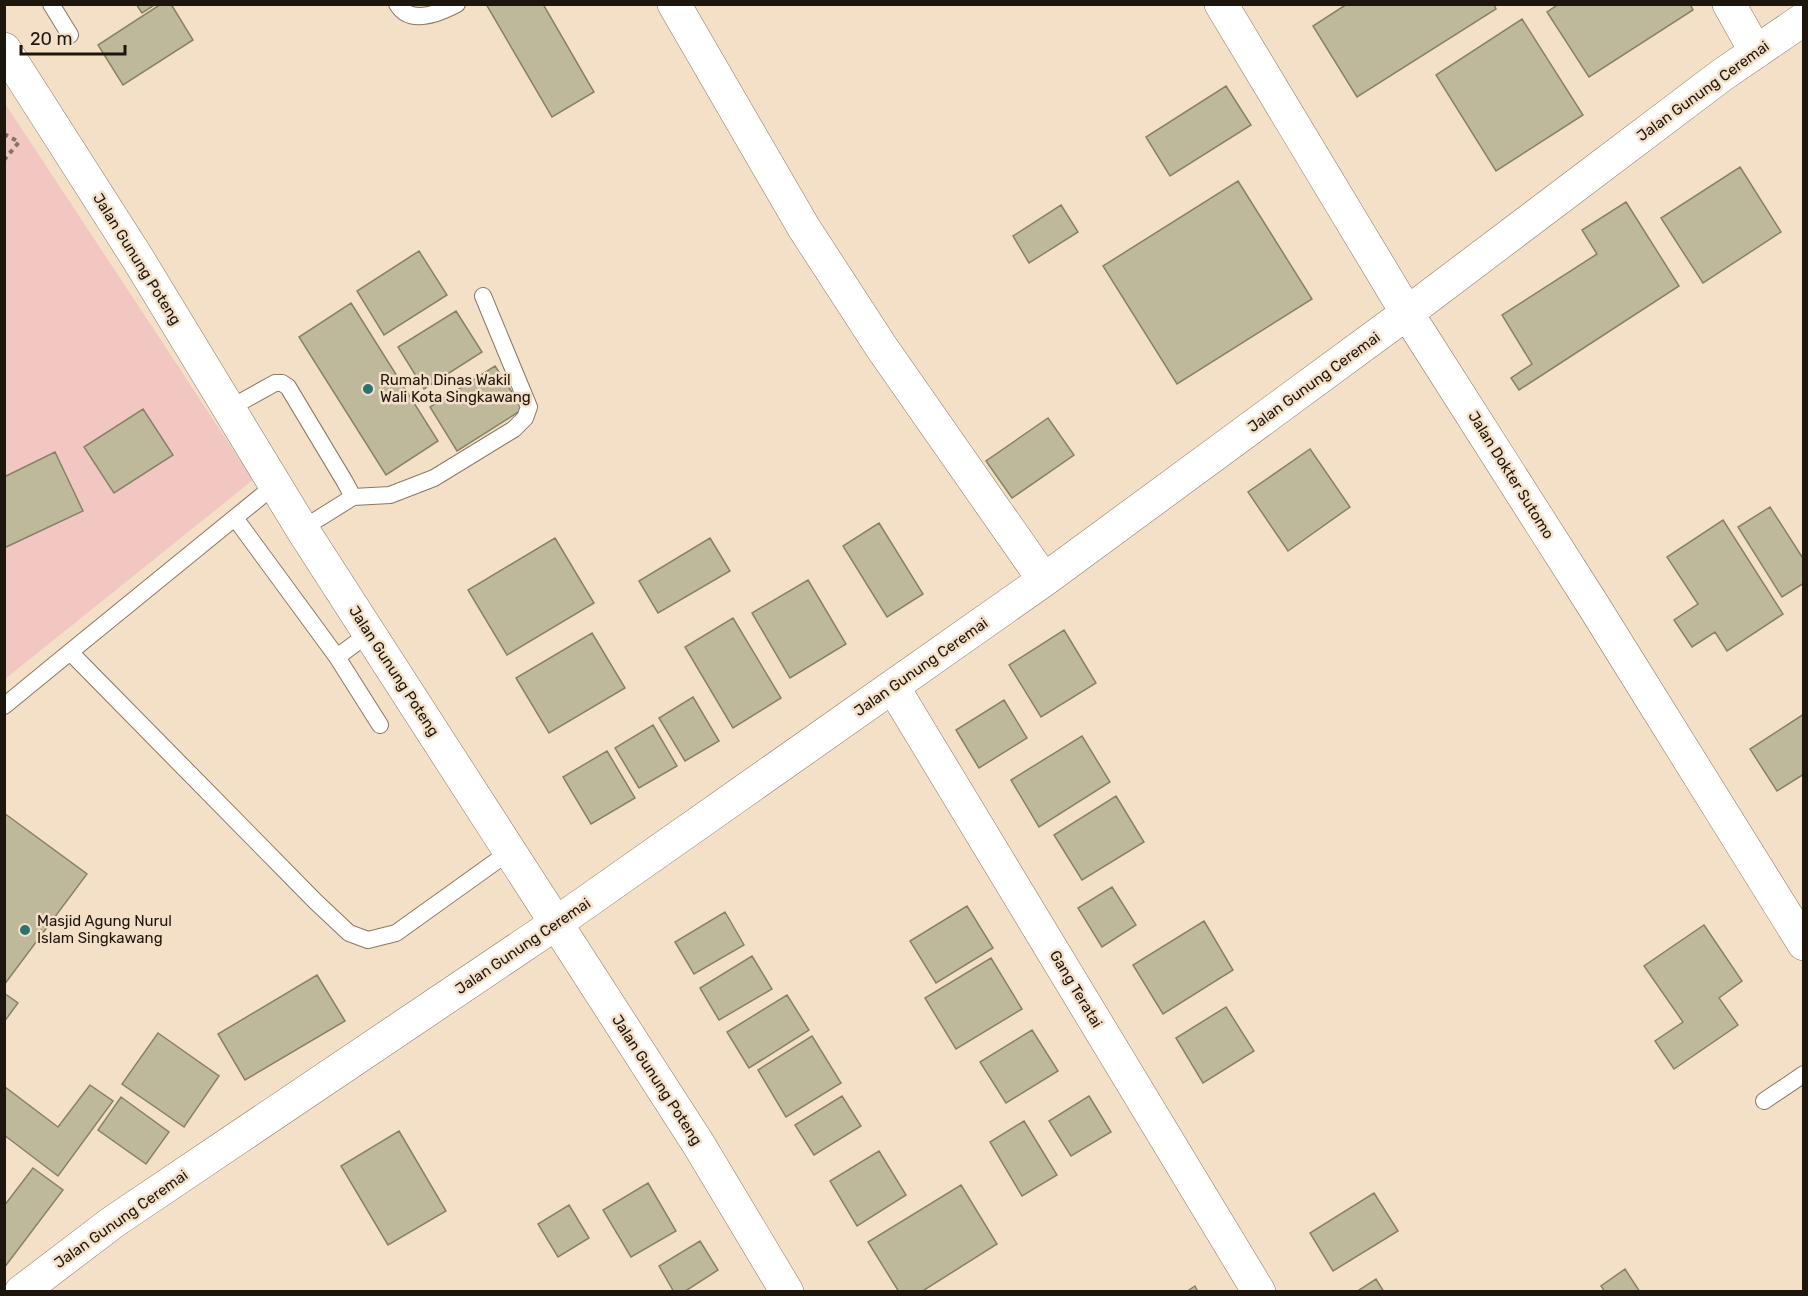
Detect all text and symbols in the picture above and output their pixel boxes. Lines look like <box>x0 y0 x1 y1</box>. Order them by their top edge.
scale bar <box>21 18 124 56</box>
text: 20 m <box>30 28 72 50</box>
street label: Jalan Gunung Ceremai <box>1633 37 1773 145</box>
street label: Jalan Gunung Poteng <box>89 190 185 328</box>
street label: Jalan Gunung Ceremai <box>1244 328 1384 436</box>
place label: Rumah Dinas Wakil Wali Kota Singkawang <box>380 371 531 406</box>
marker: Rumah Dinas Wakil Wali Kota Singkawang <box>361 382 375 396</box>
street label: Jalan Dokter Sutomo <box>1464 408 1558 542</box>
street label: Jalan Gunung Poteng <box>345 602 443 740</box>
street label: Jalan Gunung Ceremai <box>851 614 991 720</box>
street label: Jalan Gunung Ceremai <box>452 894 594 998</box>
place label: Masjid Agung Nurul Islam Singkawang <box>37 912 172 947</box>
marker: Masjid Agung Nurul Islam Singkawang <box>18 923 32 937</box>
street label: Gang Teratai <box>1046 947 1106 1031</box>
street label: Jalan Gunung Poteng <box>608 1011 706 1149</box>
street label: Jalan Gunung Ceremai <box>51 1166 191 1272</box>

